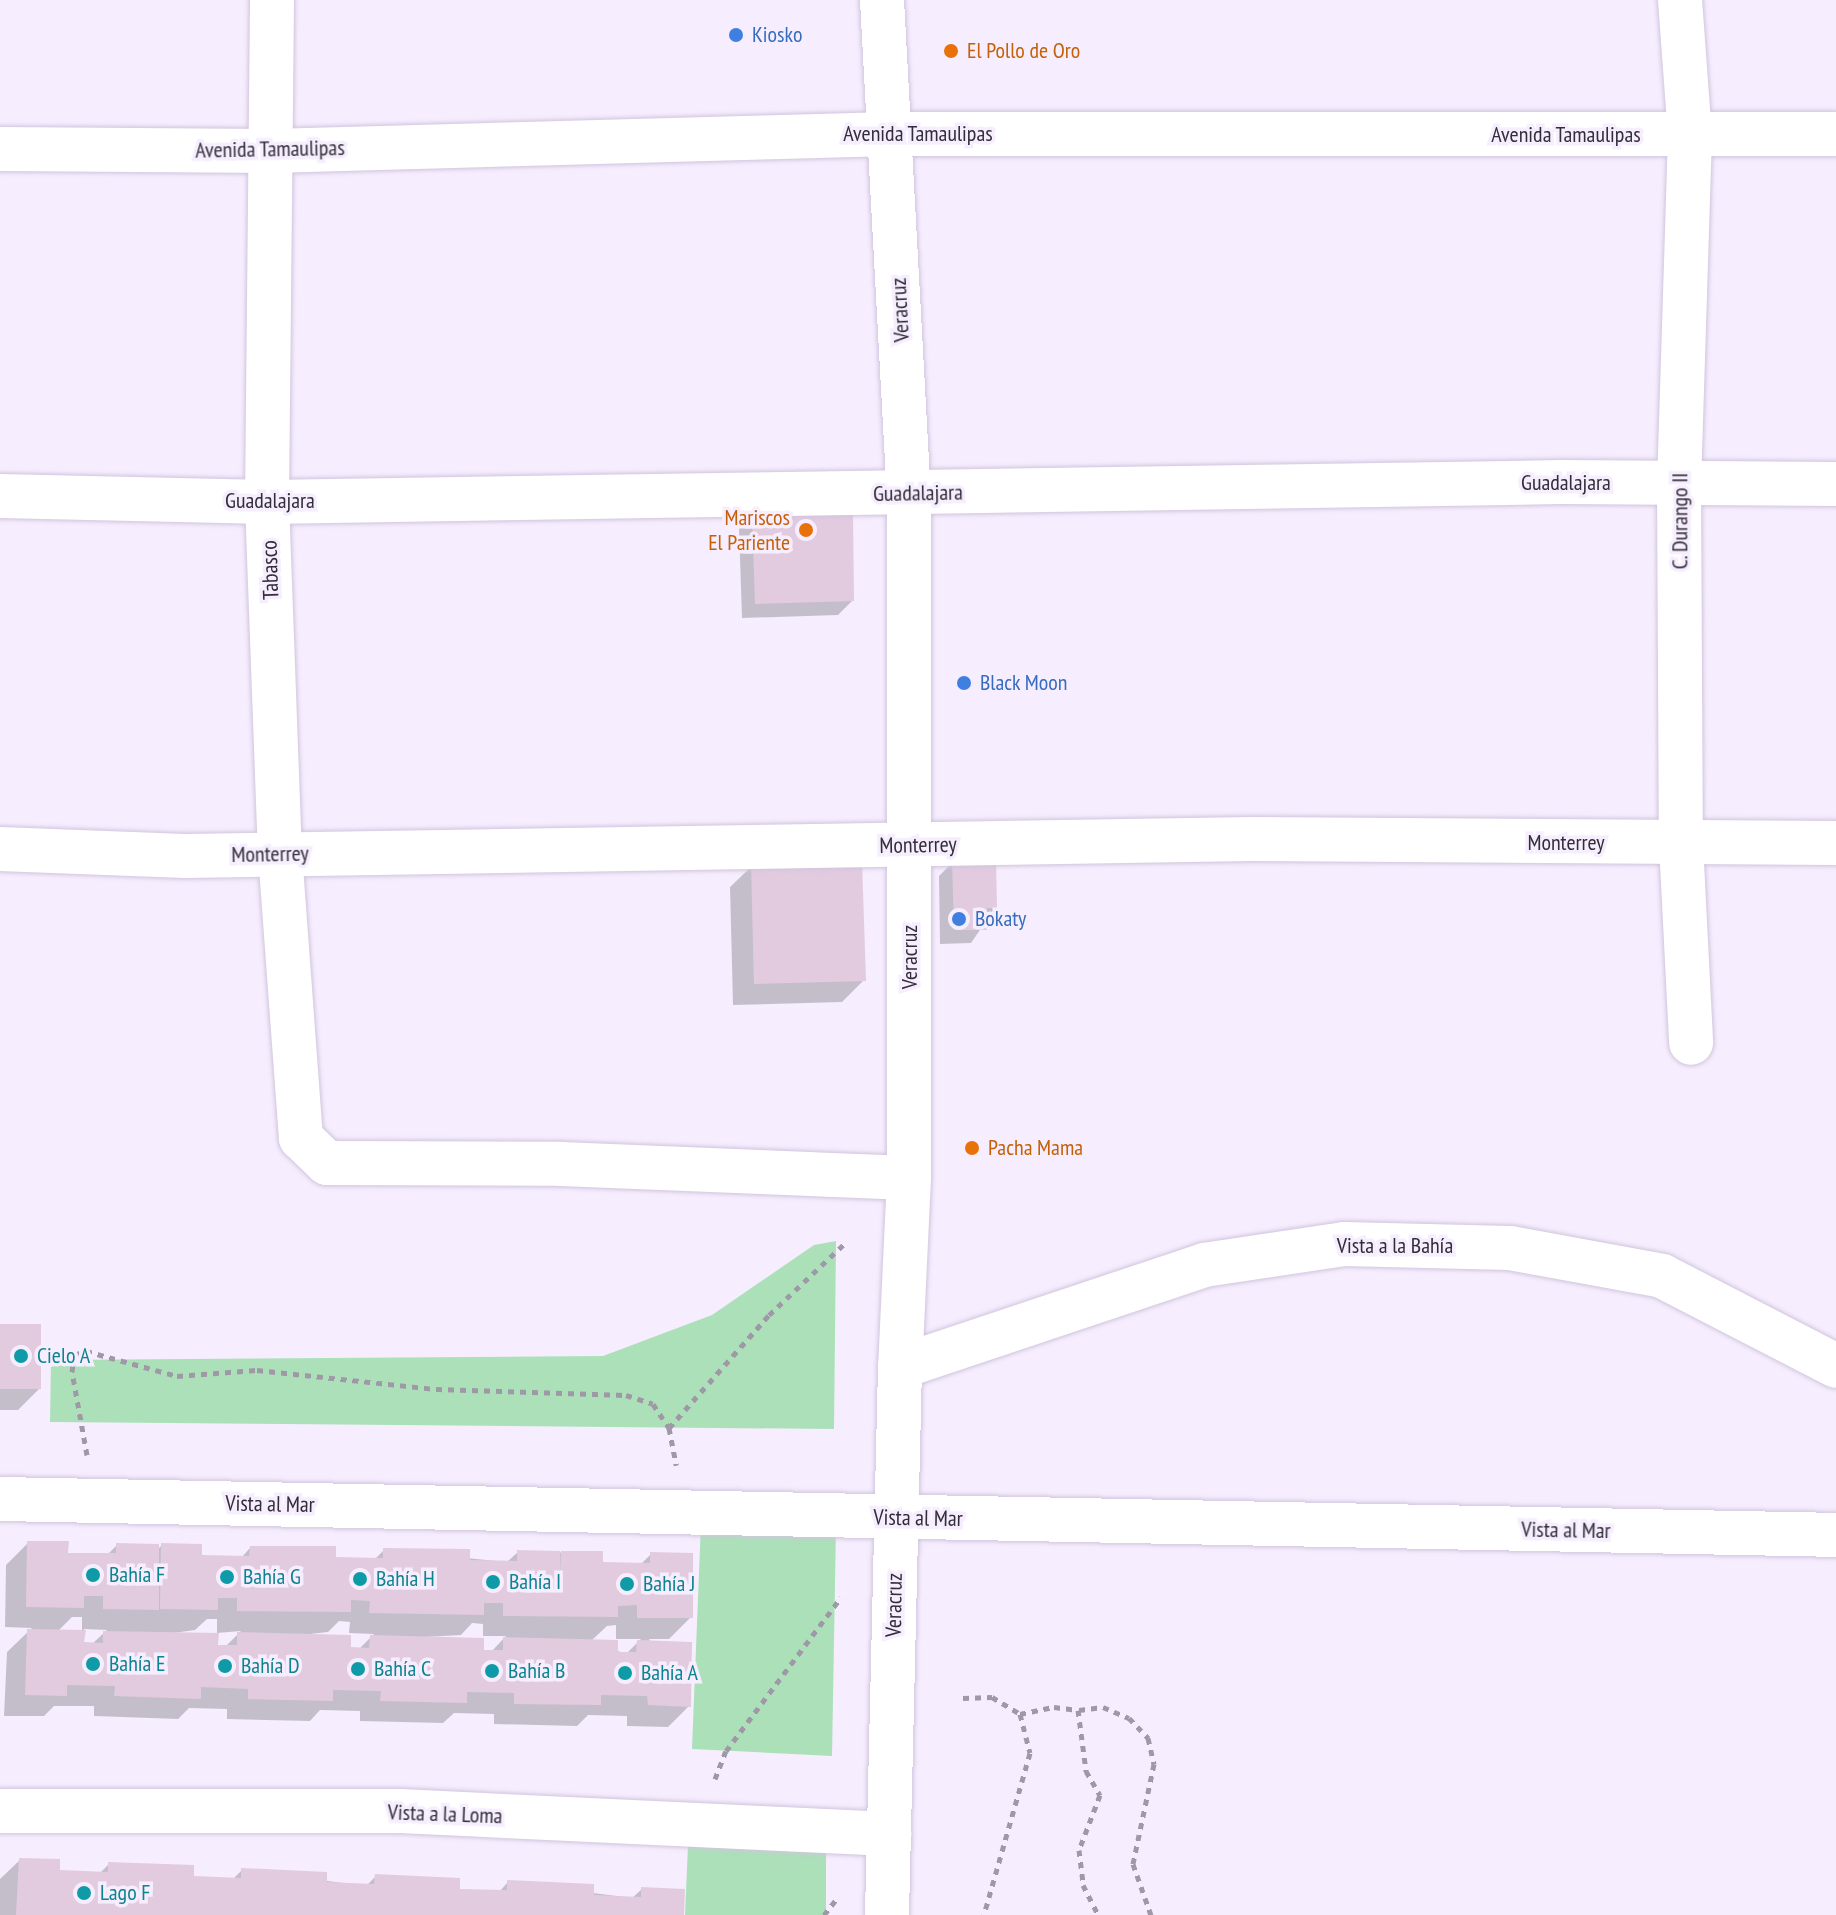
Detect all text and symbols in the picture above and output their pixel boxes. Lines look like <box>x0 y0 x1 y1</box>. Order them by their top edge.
place label: Kiosko <box>752 22 802 48</box>
marker: Kiosko <box>727 26 745 44</box>
place label: El Pollo de Oro <box>967 38 1080 64</box>
marker: El Pollo de Oro <box>942 42 960 60</box>
street label: Avenida Tamaulipas <box>843 121 993 147</box>
street label: Avenida Tamaulipas <box>1491 122 1641 148</box>
street label: Avenida Tamaulipas <box>195 134 345 164</box>
street label: Veracruz <box>885 277 915 343</box>
street label: Guadalajara <box>1521 470 1611 496</box>
street label: C. Durango II <box>1667 472 1693 570</box>
street label: Guadalajara <box>873 479 963 507</box>
street label: Guadalajara <box>225 488 315 514</box>
place label: Mariscos El Pariente <box>708 504 790 556</box>
marker: Mariscos El Pariente <box>797 521 815 539</box>
street label: Tabasco <box>256 540 284 600</box>
place label: Black Moon <box>980 670 1068 696</box>
marker: Black Moon <box>955 674 973 692</box>
street label: Monterrey <box>1527 830 1605 856</box>
street label: Monterrey <box>879 831 957 859</box>
street label: Monterrey <box>231 840 309 868</box>
place label: Bokaty <box>975 906 1026 932</box>
marker: Bokaty <box>950 910 968 928</box>
street label: Veracruz <box>897 925 923 989</box>
place label: Pacha Mama <box>988 1135 1083 1161</box>
marker: Pacha Mama <box>963 1139 981 1157</box>
street label: Vista a la Bahía <box>1337 1233 1453 1259</box>
place label: Cielo A <box>37 1343 91 1369</box>
marker: Cielo A <box>12 1347 30 1365</box>
street label: Vista al Mar <box>225 1490 315 1518</box>
street label: Vista al Mar <box>873 1504 963 1532</box>
street label: Vista al Mar <box>1521 1516 1611 1544</box>
place label: Bahía F <box>109 1562 165 1588</box>
place label: Bahía G <box>243 1564 301 1590</box>
marker: Bahía F <box>84 1566 102 1584</box>
place label: Bahía H <box>376 1566 435 1592</box>
marker: Bahía G <box>218 1568 236 1586</box>
place label: Bahía I <box>509 1569 561 1595</box>
marker: Bahía H <box>351 1570 369 1588</box>
place label: Bahía J <box>643 1571 695 1597</box>
marker: Bahía I <box>484 1573 502 1591</box>
street label: Veracruz <box>880 1573 908 1637</box>
marker: Bahía J <box>618 1575 636 1593</box>
place label: Bahía E <box>109 1651 166 1677</box>
place label: Bahía D <box>241 1653 300 1679</box>
marker: Bahía E <box>84 1655 102 1673</box>
place label: Bahía C <box>374 1656 431 1682</box>
marker: Bahía D <box>216 1657 234 1675</box>
place label: Bahía B <box>508 1658 565 1684</box>
marker: Bahía C <box>349 1660 367 1678</box>
place label: Bahía A <box>641 1660 698 1686</box>
marker: Bahía B <box>483 1662 501 1680</box>
marker: Bahía A <box>616 1664 634 1682</box>
street label: Vista a la Loma <box>387 1799 503 1829</box>
place label: Lago F <box>100 1880 150 1906</box>
marker: Lago F <box>75 1884 93 1902</box>

